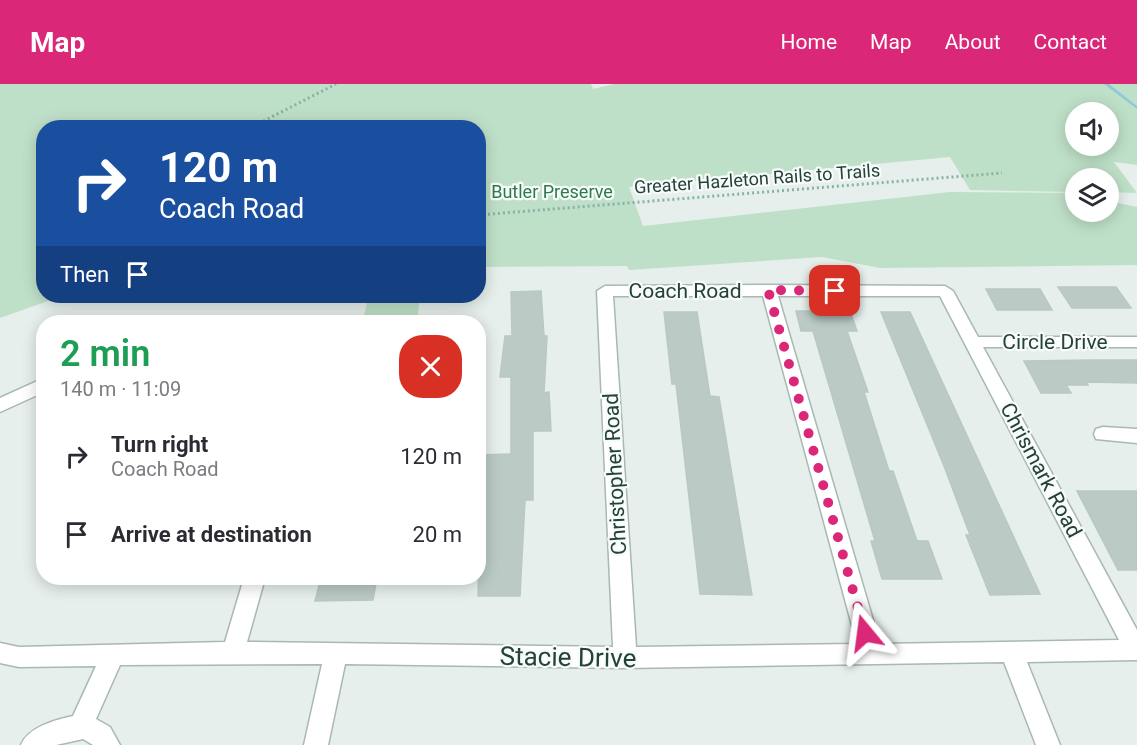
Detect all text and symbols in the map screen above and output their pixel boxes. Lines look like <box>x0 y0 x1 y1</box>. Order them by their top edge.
text: Map <box>30 26 85 59</box>
text: Home <box>781 30 837 54</box>
text: Map <box>870 30 912 54</box>
text: About <box>945 30 1001 54</box>
text: Contact <box>1034 30 1107 54</box>
map controls <box>1065 102 1119 222</box>
button: sound <box>1065 102 1119 156</box>
text: 120 m <box>159 143 278 192</box>
icon: right <box>60 144 138 222</box>
street label: Greater Hazleton Rails to Trails <box>633 159 881 198</box>
button: layers <box>1065 168 1119 222</box>
park label: Butler Preserve <box>491 181 613 202</box>
text: Coach Road <box>159 193 304 225</box>
icon: arrive <box>121 258 154 291</box>
text: Then <box>60 262 109 287</box>
pin <box>809 265 860 316</box>
icon: arrive <box>818 274 851 307</box>
street label: Coach Road <box>628 279 742 303</box>
street label: Circle Drive <box>1002 330 1108 354</box>
text: 2 min <box>60 333 150 375</box>
button: close <box>399 335 462 398</box>
text: 140 m · 11:09 <box>60 377 181 401</box>
street label: Christopher Road <box>599 393 631 555</box>
street label: Chrismark Road <box>995 398 1087 542</box>
text: Turn right <box>111 432 208 457</box>
icon: right <box>60 440 93 473</box>
text: 120 m <box>400 444 462 469</box>
text: Coach Road <box>111 457 219 481</box>
icon: arrive <box>60 518 93 551</box>
text: Arrive at destination <box>111 522 312 547</box>
text: 20 m <box>413 522 462 547</box>
position arrow <box>833 601 897 665</box>
street label: Stacie Drive <box>499 641 637 673</box>

